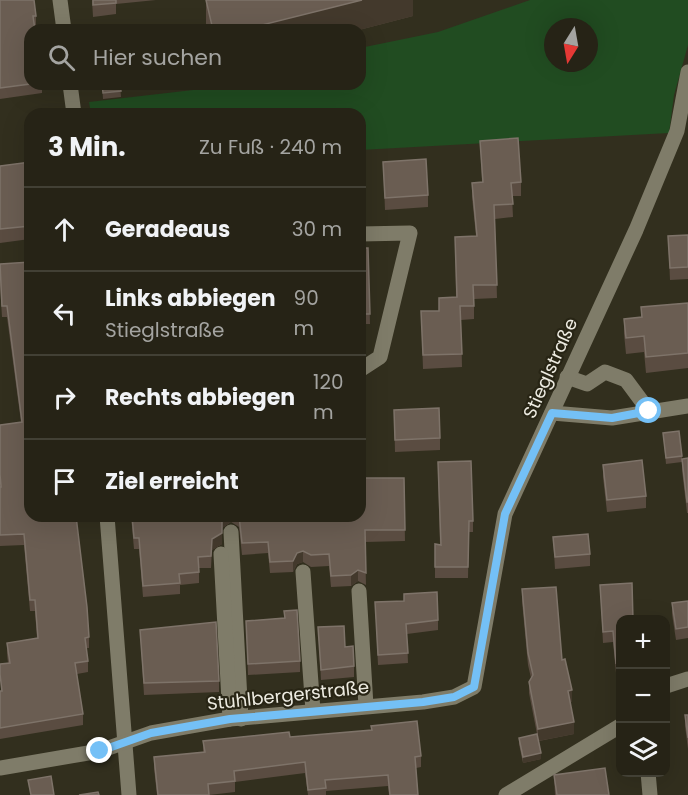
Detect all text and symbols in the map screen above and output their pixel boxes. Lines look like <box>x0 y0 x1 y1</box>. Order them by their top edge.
north arrow <box>544 18 598 72</box>
search box <box>24 24 366 90</box>
icon: search <box>45 41 78 74</box>
text: Hier suchen <box>93 42 222 73</box>
text: 3 Min. <box>48 129 126 165</box>
text: Zu Fuß · 240 m <box>199 133 342 161</box>
icon: ahead <box>48 213 81 246</box>
text: Geradeaus <box>105 214 230 245</box>
text: 30 m <box>292 215 342 243</box>
text: Links abbiegen <box>105 283 276 314</box>
text: 90 m <box>294 284 319 342</box>
icon: left <box>48 297 81 330</box>
street label: Stieglstraße <box>517 314 583 422</box>
text: Stieglstraße <box>105 316 225 344</box>
text: 120 m <box>313 368 344 426</box>
icon: right <box>48 381 81 414</box>
text: Rechts abbiegen <box>105 382 295 413</box>
route start <box>635 397 661 423</box>
icon: arrive <box>48 465 81 498</box>
text: Ziel erreicht <box>105 466 239 497</box>
map controls <box>616 615 670 777</box>
button: + <box>616 615 670 669</box>
button: − <box>616 669 670 723</box>
street label: Stuhlbergerstraße <box>206 674 370 716</box>
button: layers <box>616 723 670 777</box>
route end <box>86 737 112 763</box>

